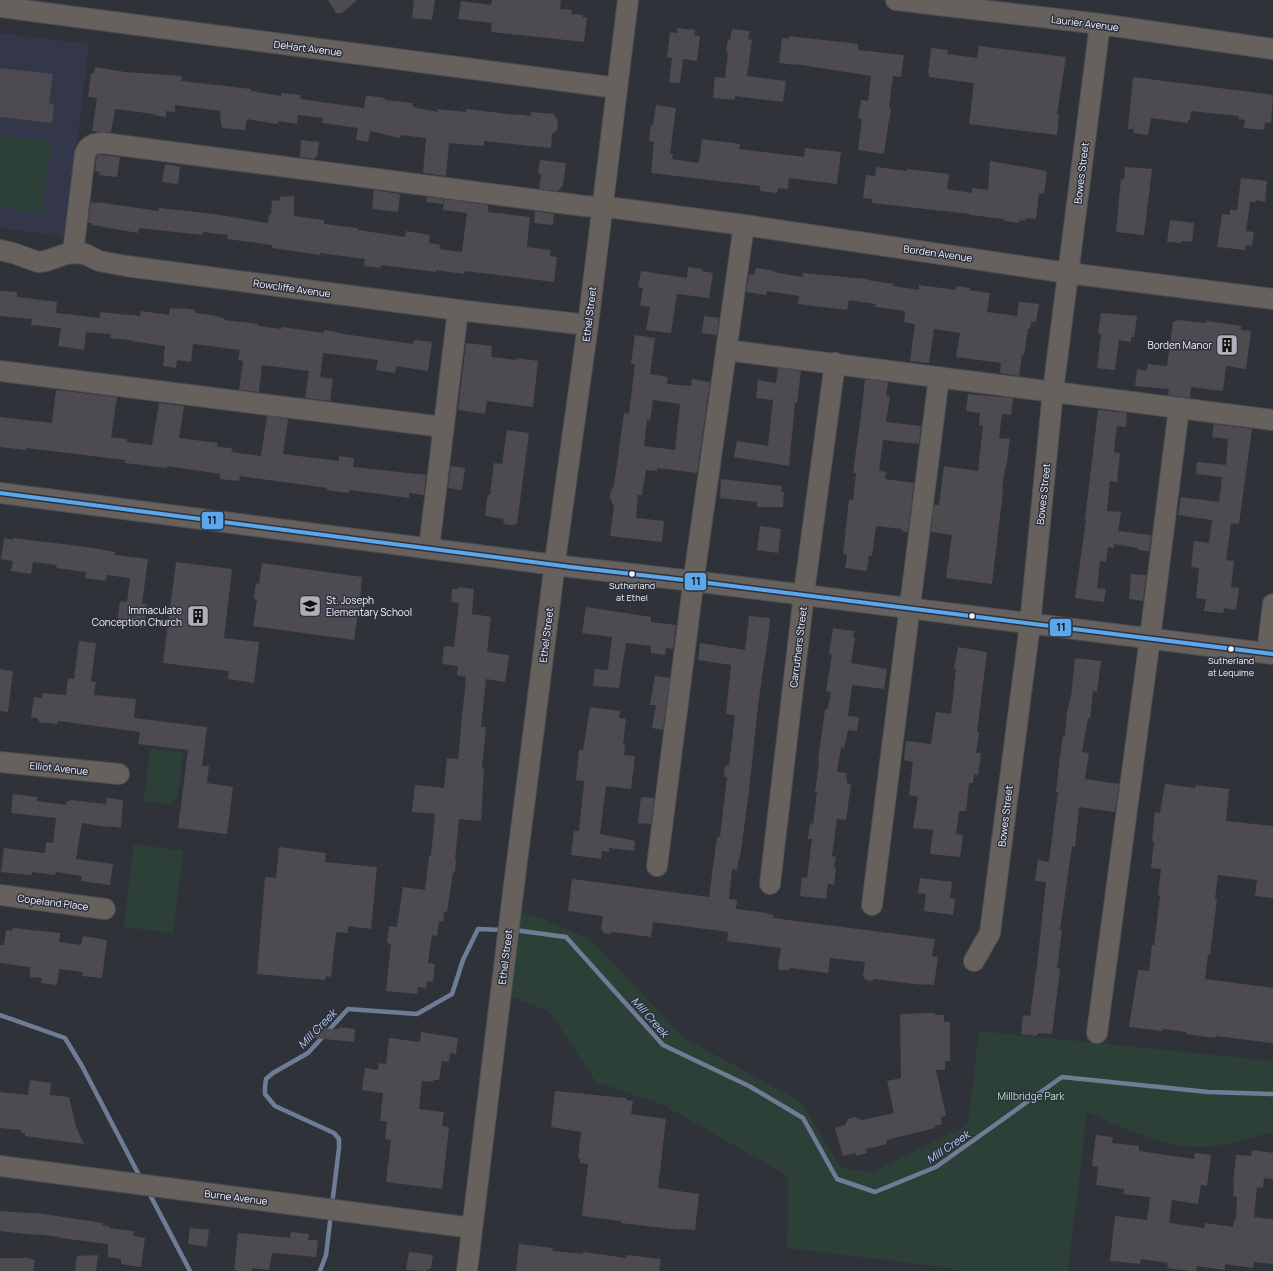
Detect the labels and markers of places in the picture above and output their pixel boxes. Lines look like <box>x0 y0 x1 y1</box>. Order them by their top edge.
building icon: Borden Manor <box>1214 332 1240 358</box>
place label: Borden Manor <box>1148 338 1212 352</box>
marker: Sutherland at Ethel <box>627 569 637 579</box>
place label: Sutherland at Ethel <box>609 579 655 604</box>
school or university icon: St. Joseph Elementary School <box>297 593 323 619</box>
place label: St. Joseph Elementary School <box>326 593 412 619</box>
place label: Immaculate Conception Church <box>92 603 182 629</box>
building icon: Immaculate Conception Church <box>185 603 211 629</box>
unlabelled marker <box>967 611 977 621</box>
marker: Sutherland at Lequime <box>1226 644 1236 654</box>
place label: Sutherland at Lequime <box>1208 654 1254 679</box>

